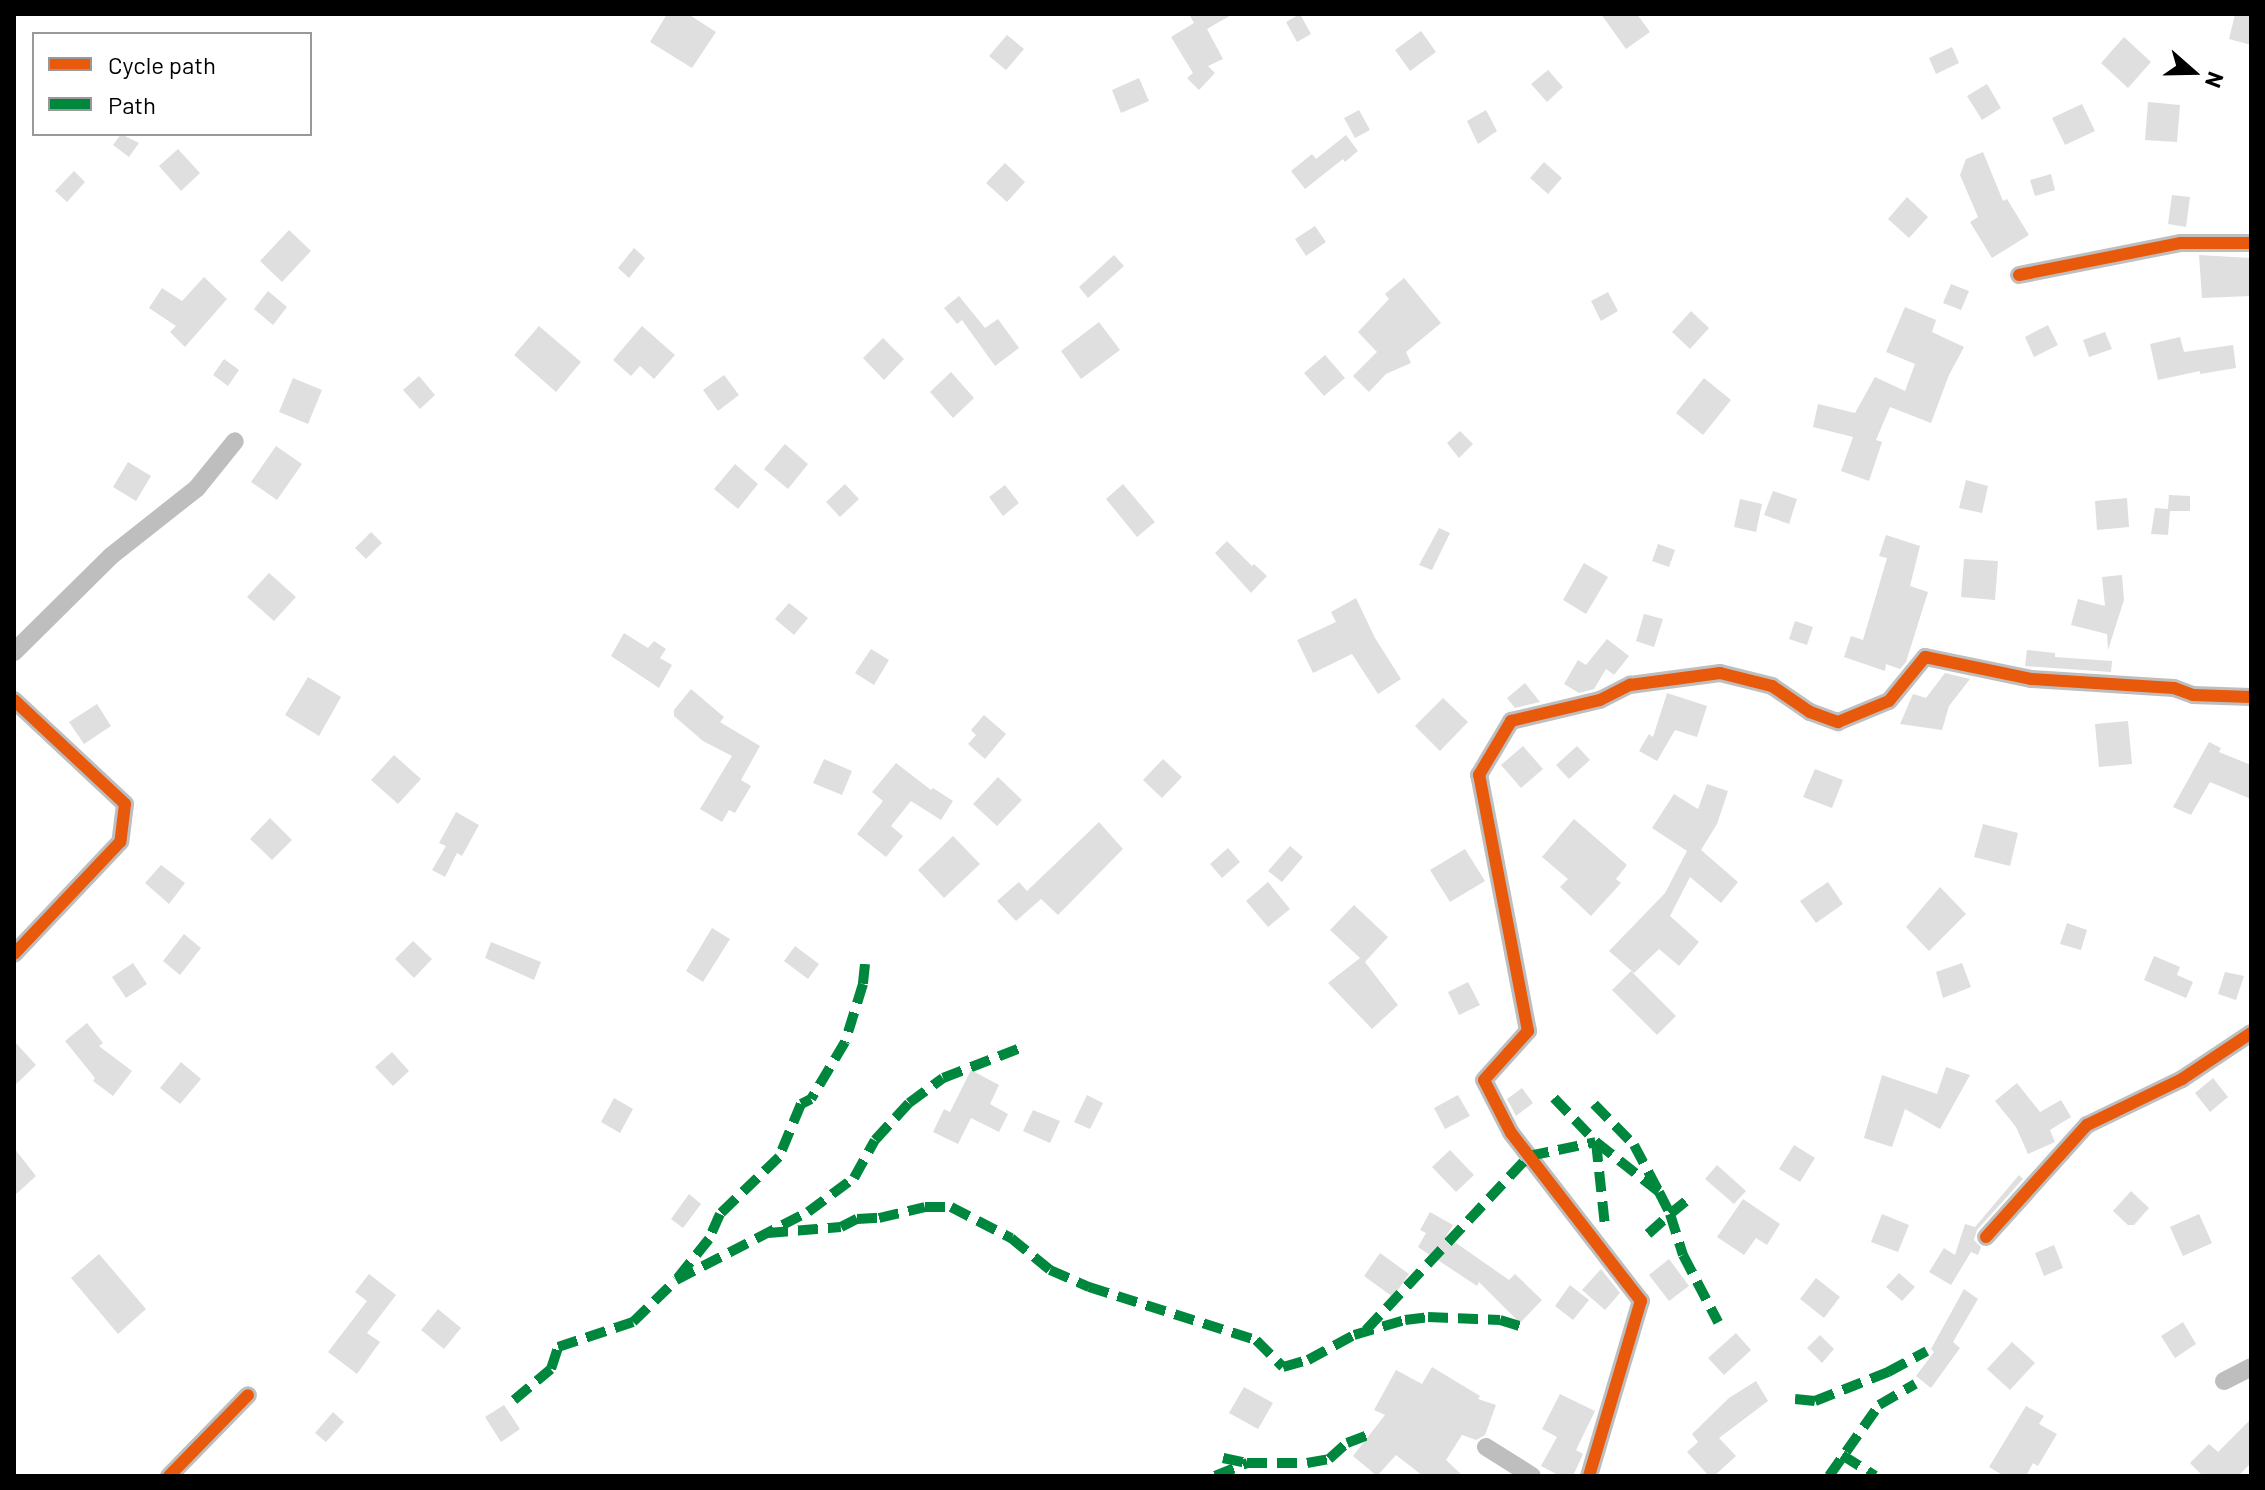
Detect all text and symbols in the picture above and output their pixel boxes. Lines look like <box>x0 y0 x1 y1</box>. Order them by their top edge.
legend <box>32 32 312 136</box>
north arrow <box>2153 32 2233 112</box>
text: Cycle path <box>108 50 216 79</box>
text: N <box>2201 69 2230 92</box>
text: Path <box>108 90 156 119</box>

